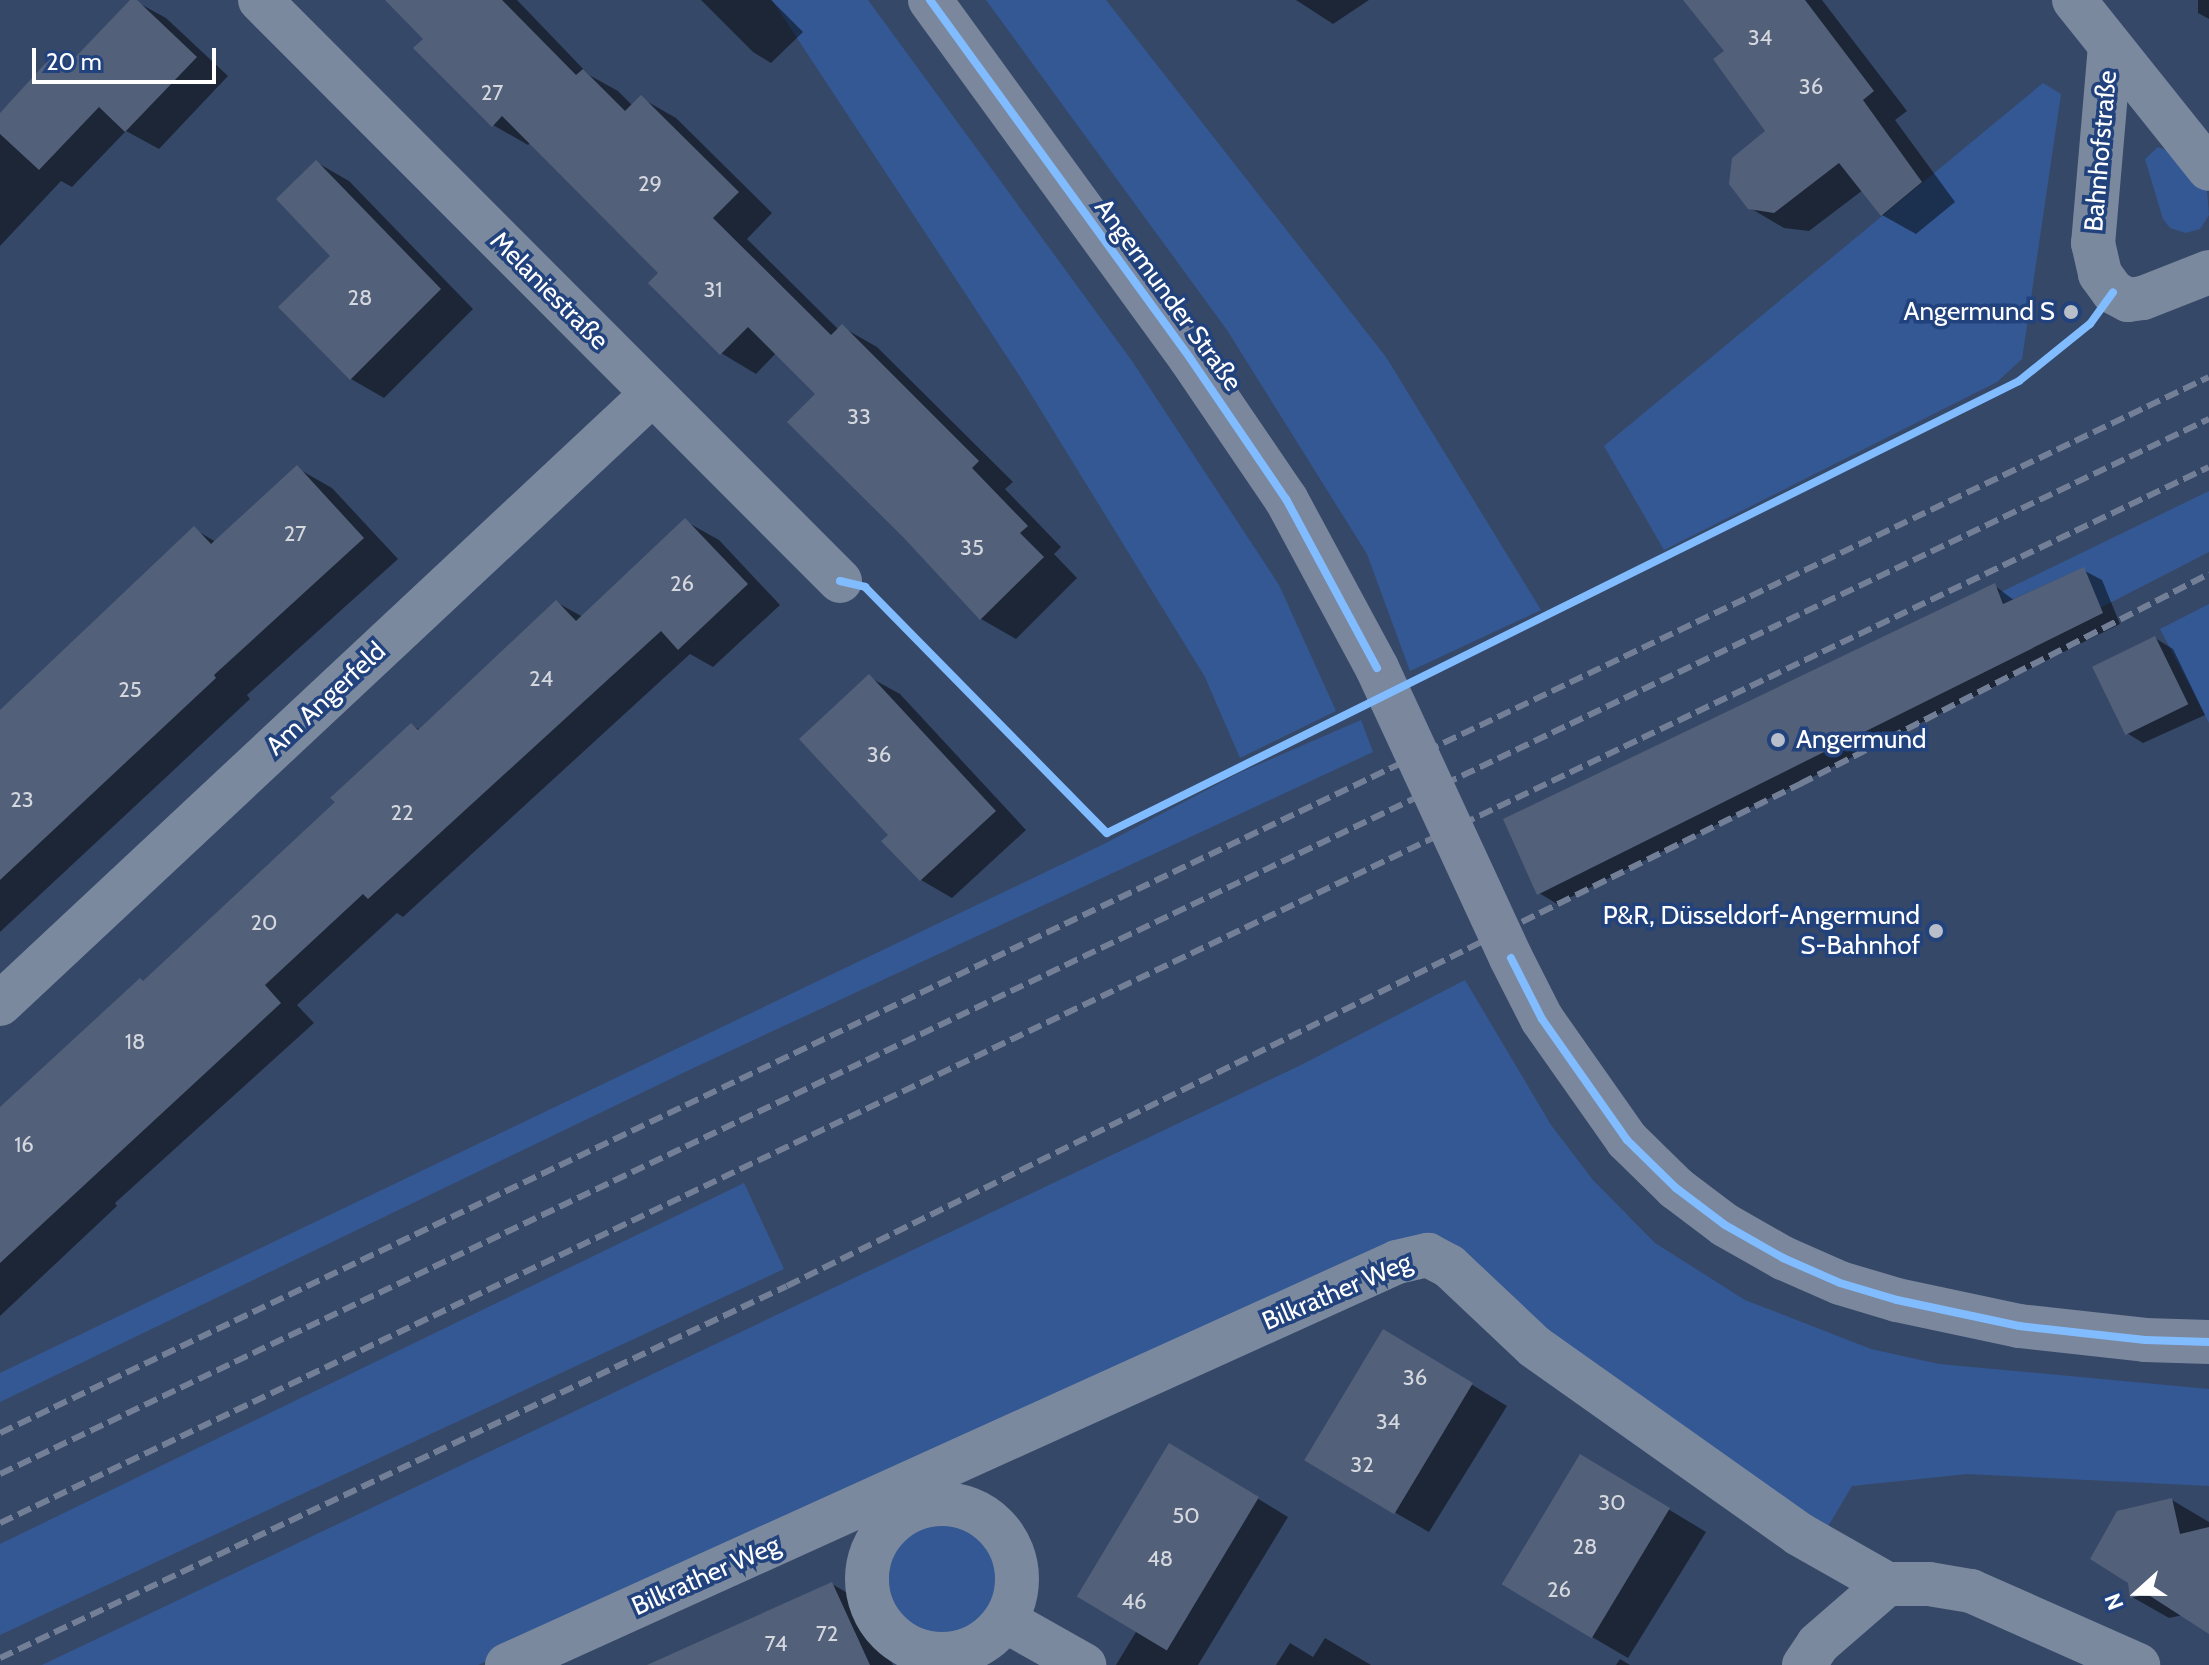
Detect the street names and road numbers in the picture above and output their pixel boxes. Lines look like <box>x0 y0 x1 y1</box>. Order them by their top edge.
street label: Bahnhofstraße <box>2078 69 2124 233</box>
street label: Angermunder Straße <box>1088 193 1248 397</box>
street label: Melaniestraße <box>483 225 615 357</box>
street label: Am Angerfeld <box>260 636 392 762</box>
street label: Bilkrather Weg <box>1258 1247 1416 1337</box>
street label: Bilkrather Weg <box>627 1529 785 1623</box>

